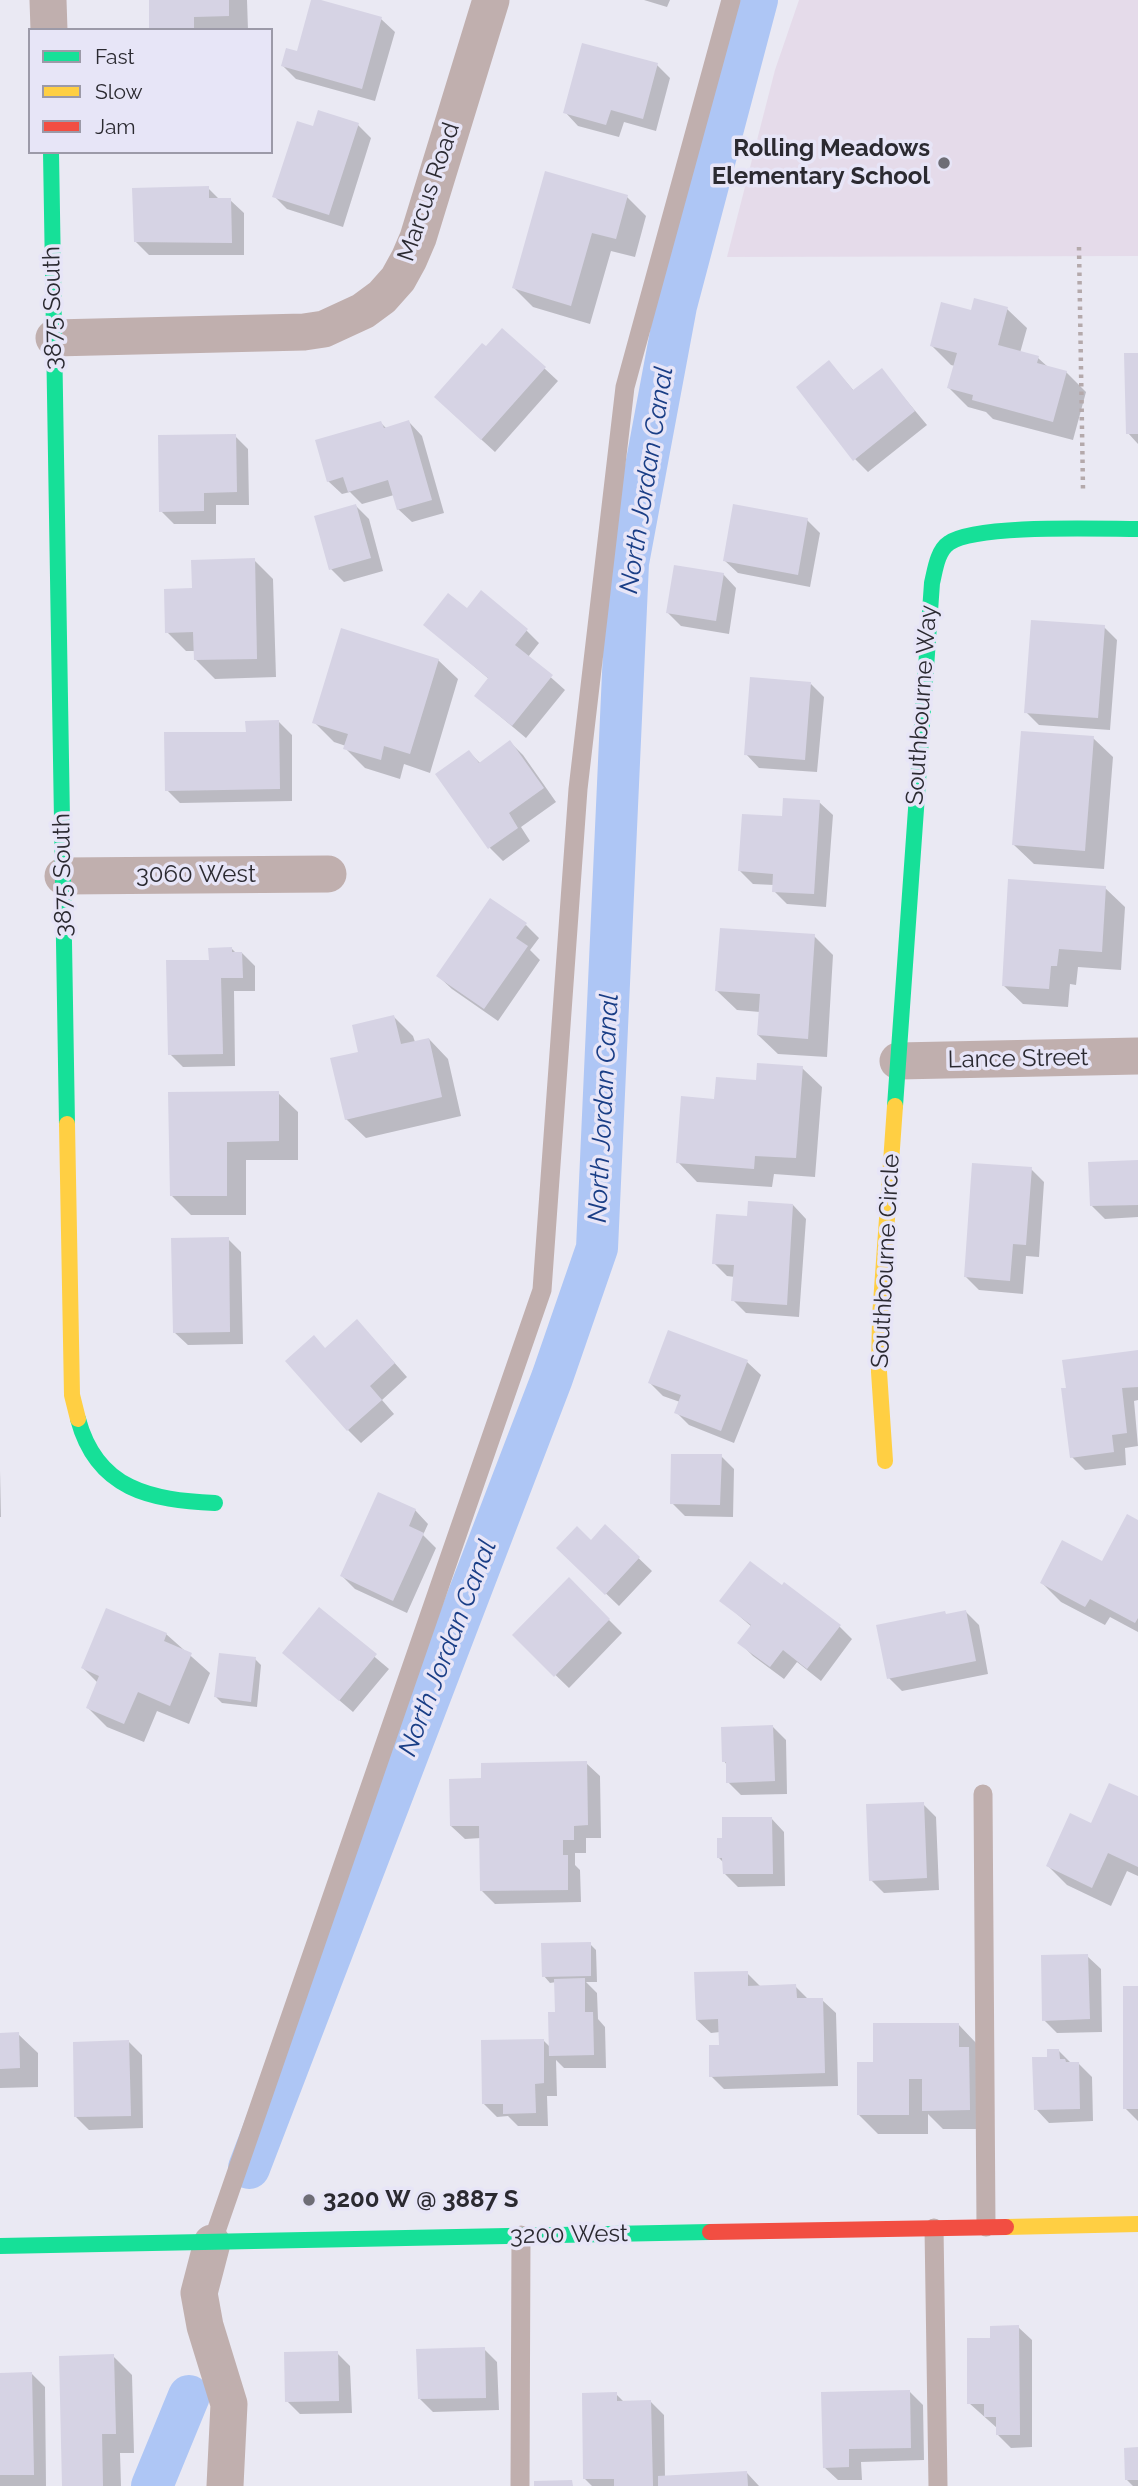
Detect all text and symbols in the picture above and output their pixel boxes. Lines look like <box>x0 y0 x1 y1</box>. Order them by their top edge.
legend <box>28 28 273 154</box>
text: Fast <box>95 44 135 69</box>
text: Slow <box>95 79 143 104</box>
text: Jam <box>95 114 136 139</box>
street label: Marcus Road <box>392 119 466 265</box>
place label: Rolling Meadows Elementary School <box>712 135 930 191</box>
marker: Rolling Meadows Elementary School <box>936 155 952 171</box>
street label: 3875 South <box>38 246 68 370</box>
water label: North Jordan Canal <box>614 364 680 596</box>
street label: Southbourne Way <box>901 604 943 806</box>
street label: 3875 South <box>48 813 78 937</box>
street label: 3060 West <box>136 861 256 889</box>
water label: North Jordan Canal <box>582 993 626 1223</box>
street label: Lance Street <box>947 1043 1089 1075</box>
street label: Southbourne Circle <box>866 1153 906 1369</box>
water label: North Jordan Canal <box>392 1535 504 1761</box>
place label: 3200 W @ 3887 S <box>323 2186 519 2214</box>
marker: 3200 W @ 3887 S <box>301 2192 317 2208</box>
street label: 3200 West <box>510 2220 628 2250</box>

